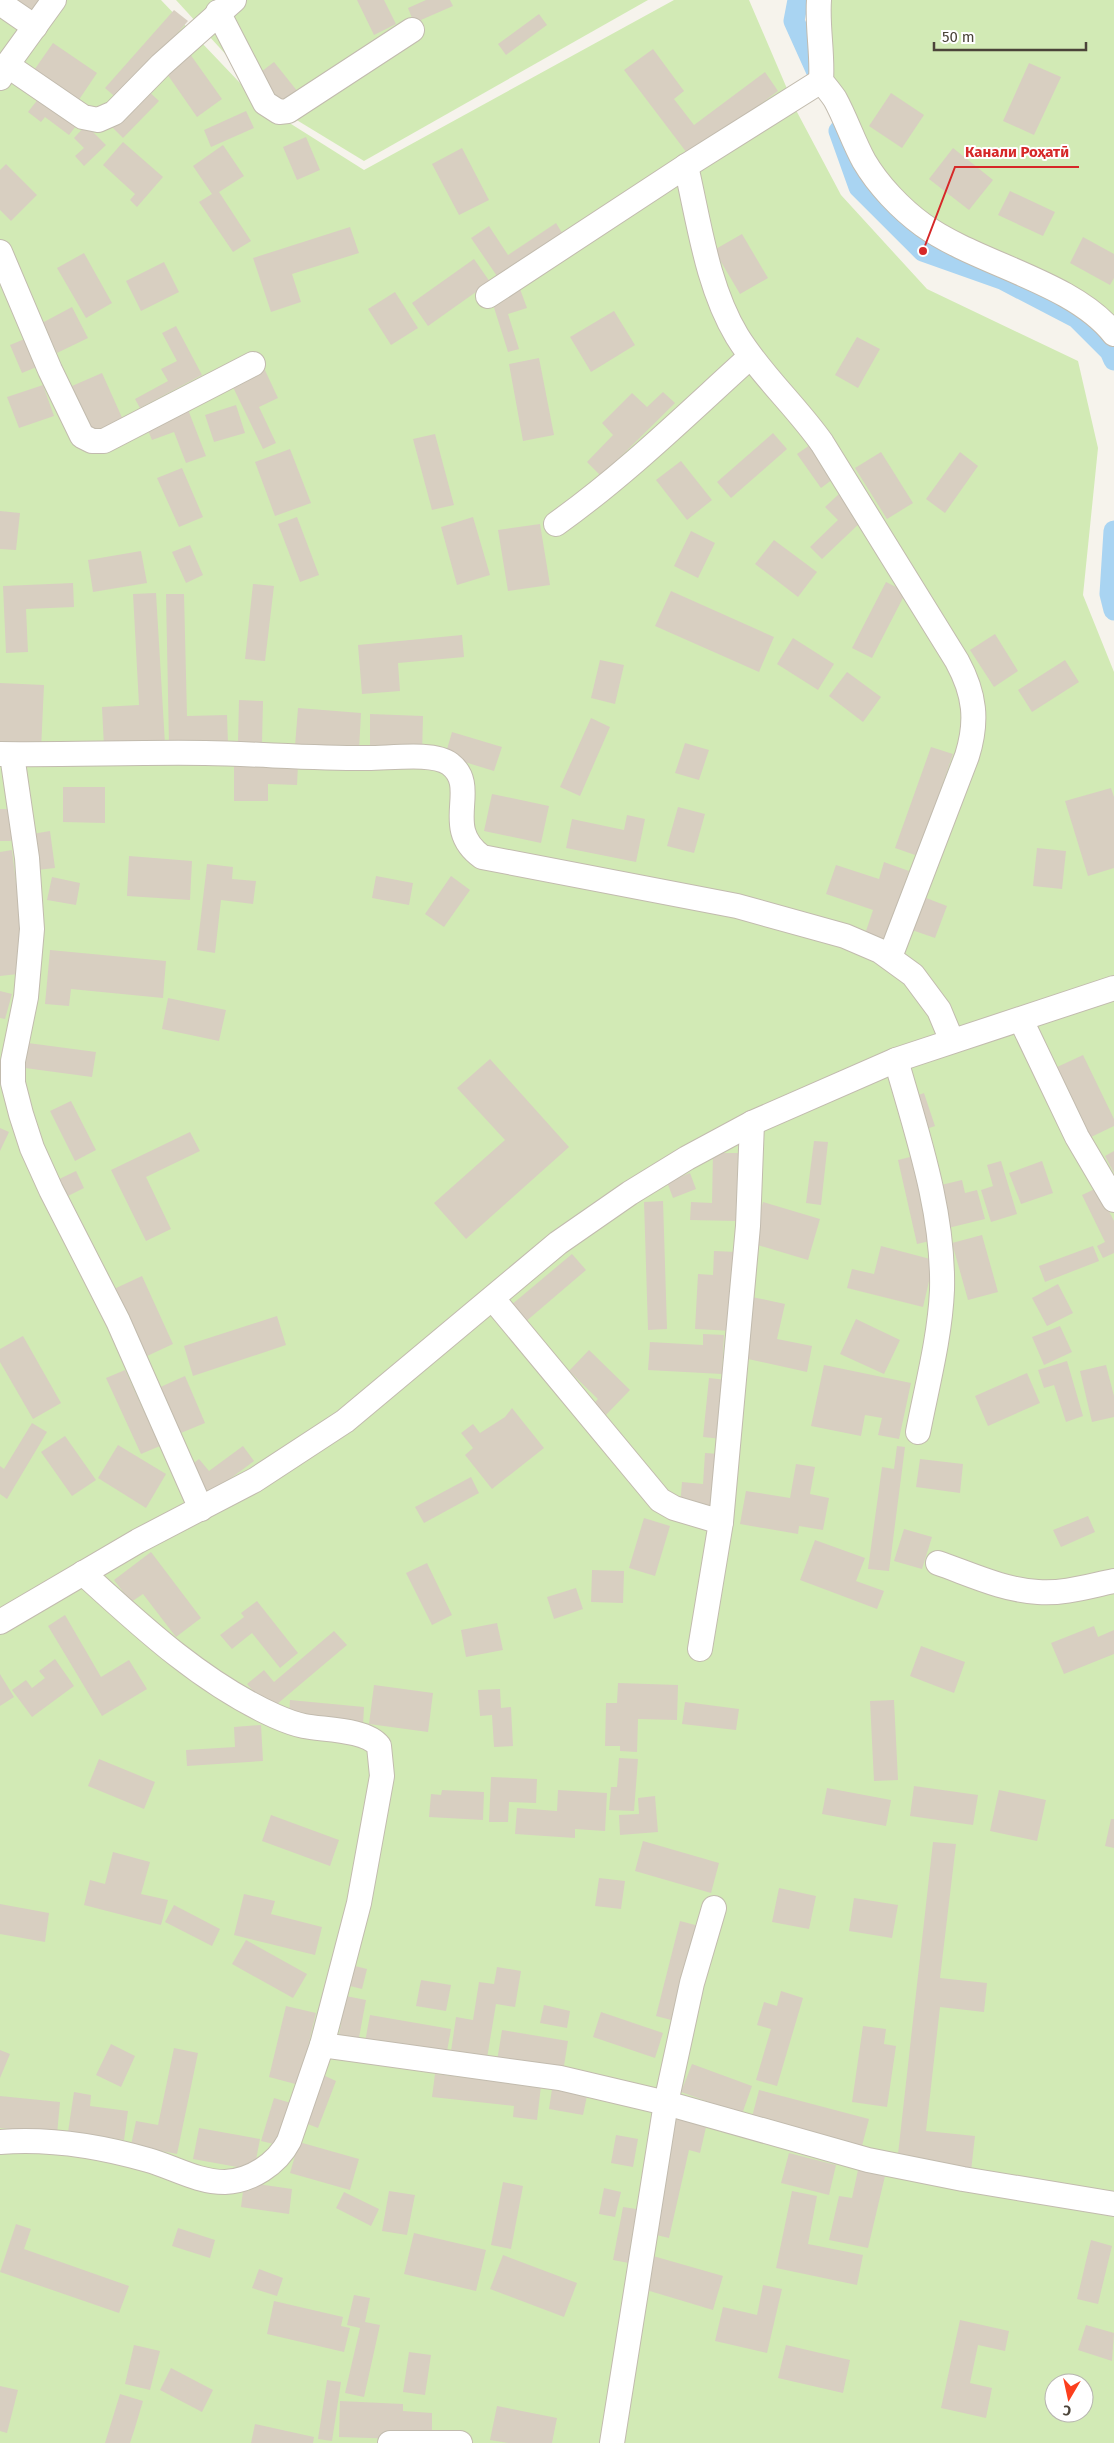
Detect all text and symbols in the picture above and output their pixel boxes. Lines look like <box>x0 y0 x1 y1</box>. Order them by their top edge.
scale bar <box>934 20 1086 52</box>
text: 50 m <box>942 28 975 46</box>
callout: Канали Роҳатӣ <box>955 137 1079 167</box>
text: Канали Роҳатӣ <box>965 143 1069 161</box>
north arrow <box>1044 2373 1094 2423</box>
text: С <box>1062 2401 1072 2419</box>

